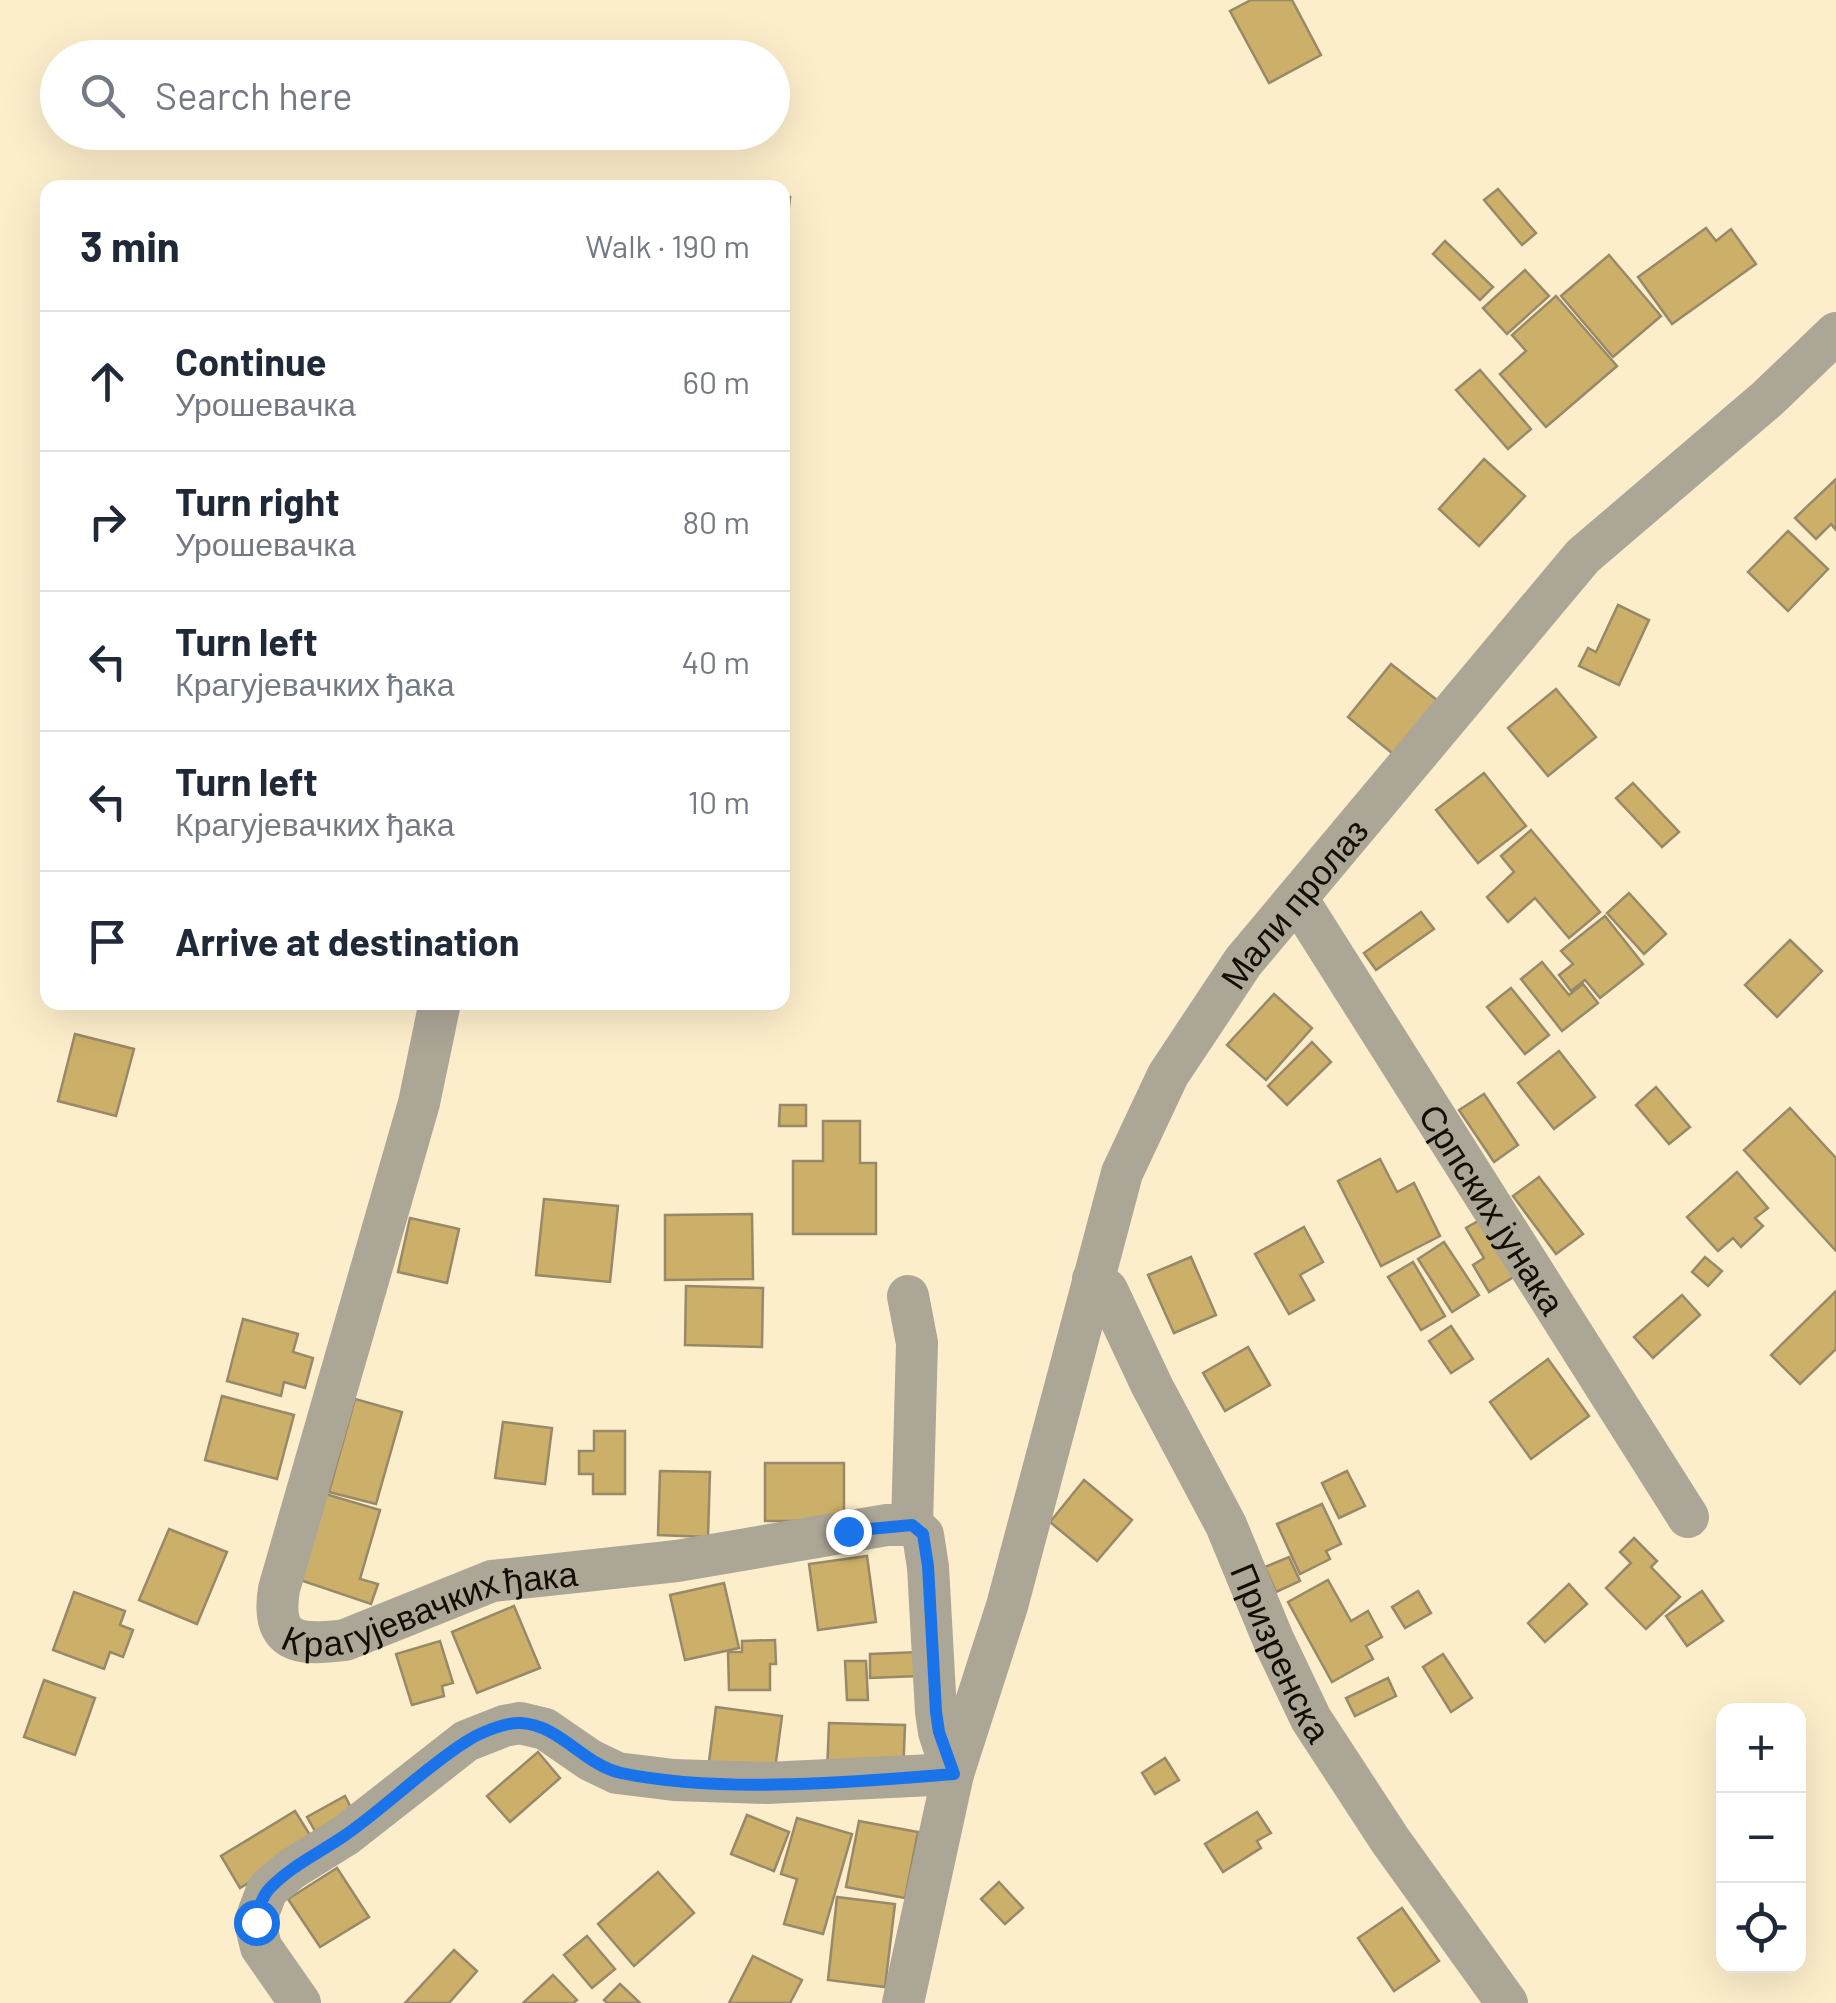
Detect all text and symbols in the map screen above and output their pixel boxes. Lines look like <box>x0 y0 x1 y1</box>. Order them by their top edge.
search box <box>40 40 790 150</box>
icon: search <box>75 68 130 123</box>
text: Search here <box>155 72 353 118</box>
text: 3 min <box>80 220 180 270</box>
text: Walk · 190 m <box>585 226 750 264</box>
text: Continue <box>175 338 326 384</box>
icon: ahead <box>80 354 135 409</box>
text: 60 m <box>683 362 750 400</box>
text: Урошевачка <box>175 384 356 422</box>
text: Turn right <box>175 478 340 524</box>
icon: right <box>80 494 135 549</box>
text: 80 m <box>682 502 750 540</box>
text: Урошевачка <box>175 524 356 562</box>
text: Turn left <box>175 618 318 664</box>
icon: left <box>80 634 135 689</box>
text: 40 m <box>681 642 750 680</box>
text: Крагујевачких ђака <box>175 664 455 702</box>
text: Turn left <box>175 758 318 804</box>
icon: left <box>80 774 135 829</box>
text: 10 m <box>688 782 750 820</box>
text: Крагујевачких ђака <box>175 804 455 842</box>
street label: Мали пролаз <box>1211 809 1376 996</box>
icon: arrive <box>80 914 135 969</box>
text: Arrive at destination <box>175 918 520 964</box>
street label: Српских јунака <box>1411 1096 1575 1322</box>
route end <box>826 1509 872 1555</box>
street label: Крагујевачких ђака <box>276 1551 580 1664</box>
street label: Призренска <box>1223 1557 1341 1750</box>
map controls <box>1716 1703 1806 1973</box>
button: + <box>1716 1703 1806 1793</box>
button: − <box>1716 1793 1806 1883</box>
button: locate <box>1716 1883 1806 1973</box>
route start <box>234 1900 280 1946</box>

